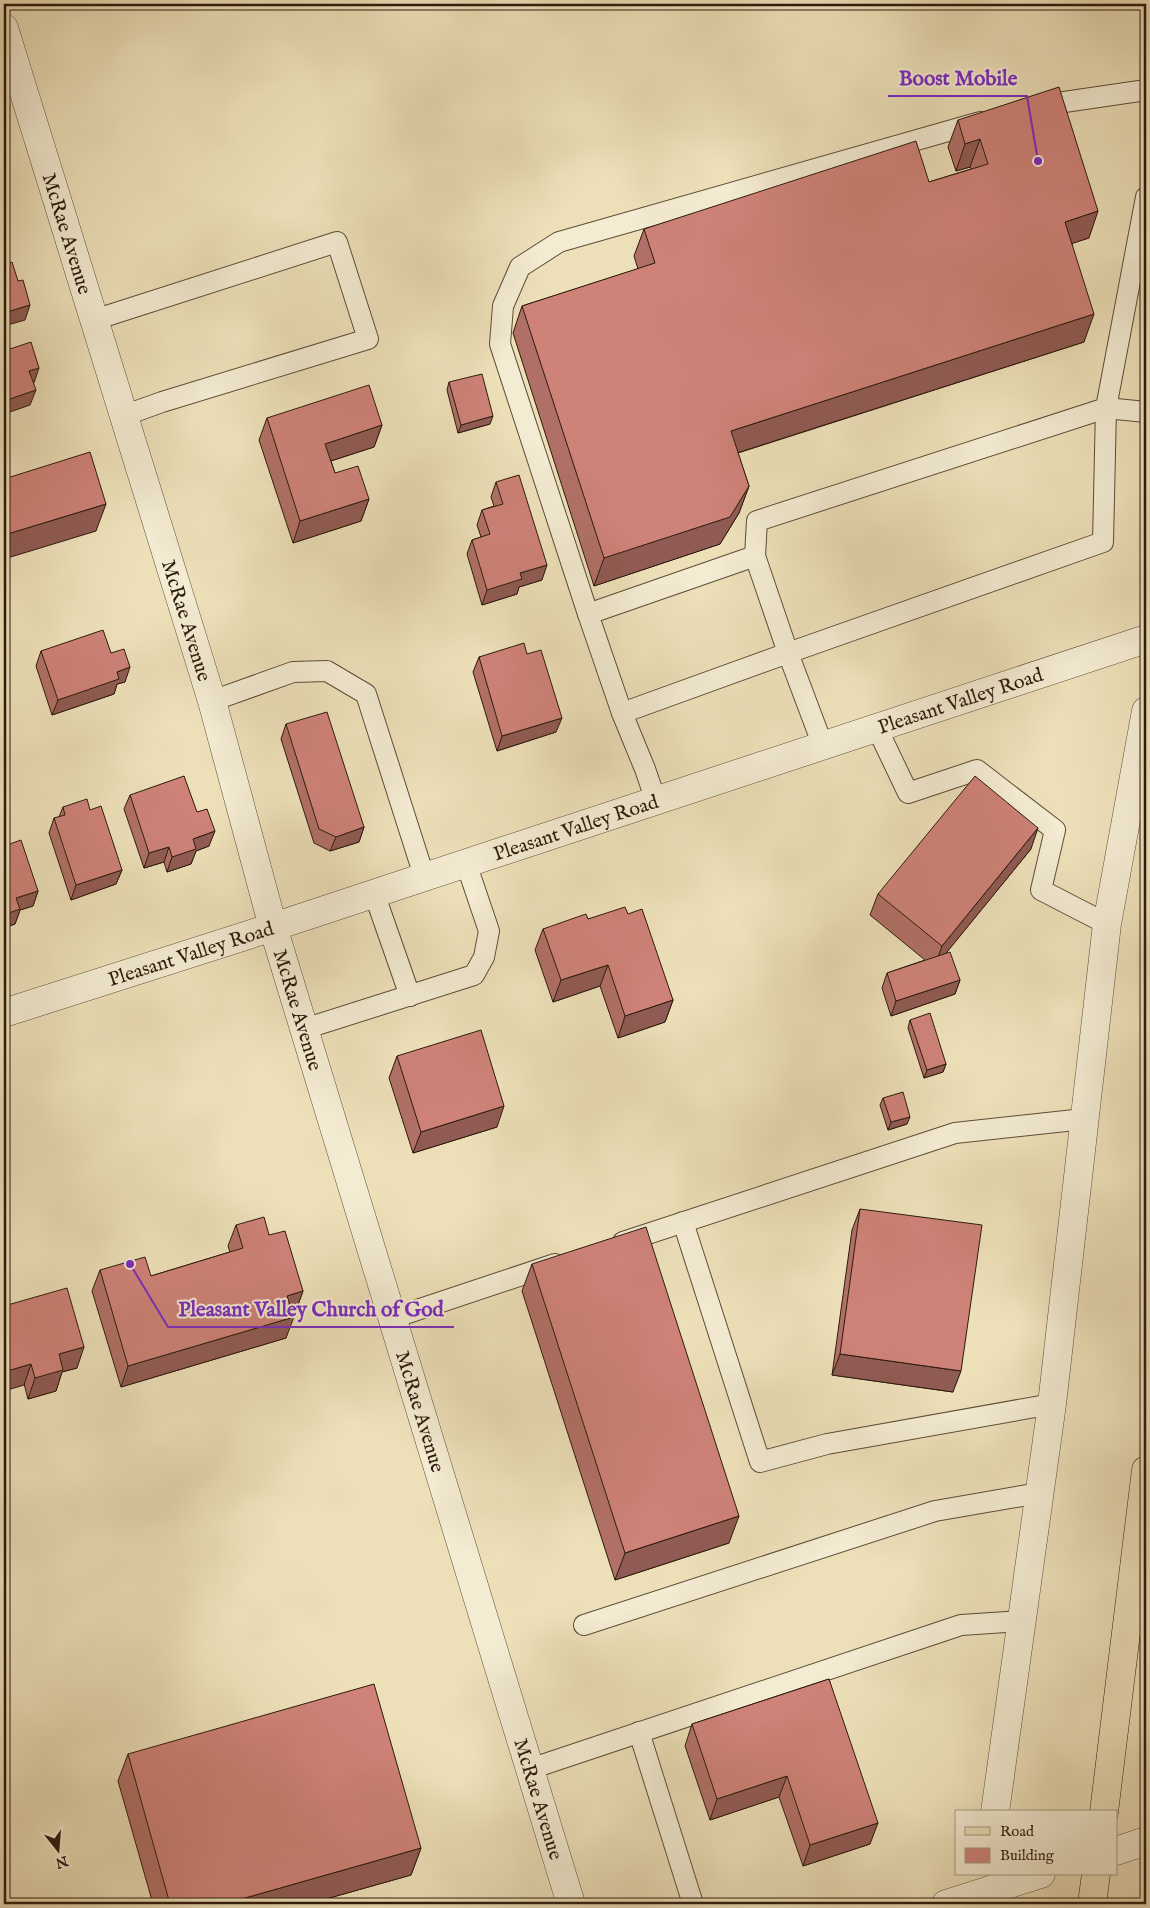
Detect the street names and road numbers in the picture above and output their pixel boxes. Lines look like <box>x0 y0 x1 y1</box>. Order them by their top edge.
street label: McRae Avenue <box>36 170 97 298</box>
street label: McRae Avenue <box>155 557 216 685</box>
street label: Pleasant Valley Road <box>875 663 1047 741</box>
street label: Pleasant Valley Road <box>490 790 662 867</box>
street label: Pleasant Valley Road <box>105 917 277 993</box>
street label: McRae Avenue <box>267 946 327 1074</box>
street label: McRae Avenue <box>389 1348 450 1476</box>
street label: McRae Avenue <box>507 1736 568 1863</box>

